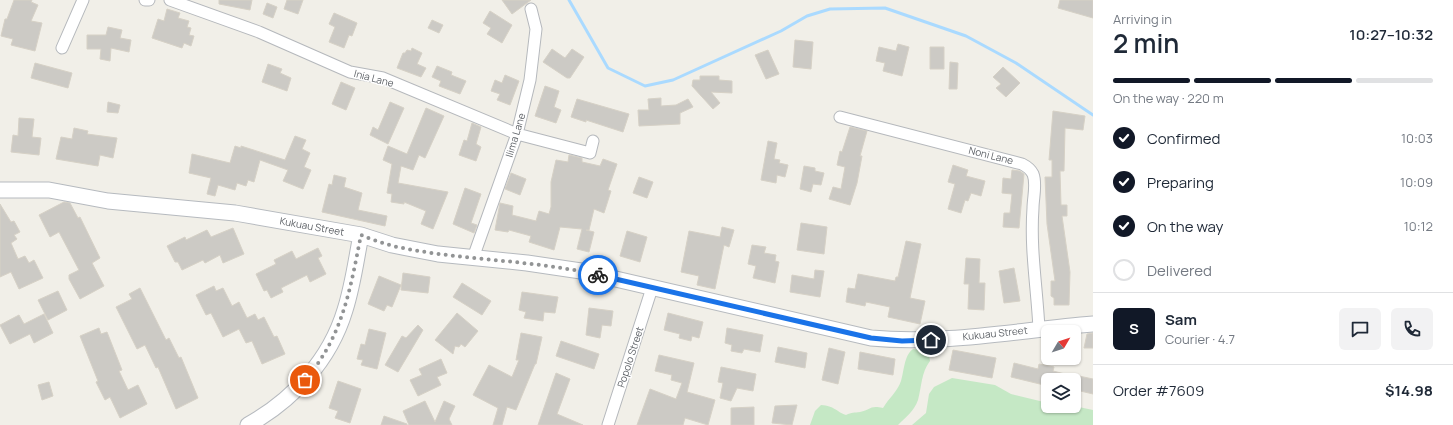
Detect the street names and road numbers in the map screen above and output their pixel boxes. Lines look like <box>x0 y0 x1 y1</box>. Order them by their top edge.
street label: Inia Lane <box>353 66 396 90</box>
street label: Ilima Lane <box>502 111 528 159</box>
street label: Noni Lane <box>967 143 1015 167</box>
street label: Kukuau Street <box>279 213 345 239</box>
street label: Kukuau Street <box>962 323 1028 343</box>
street label: Popolo Street <box>614 325 646 389</box>

